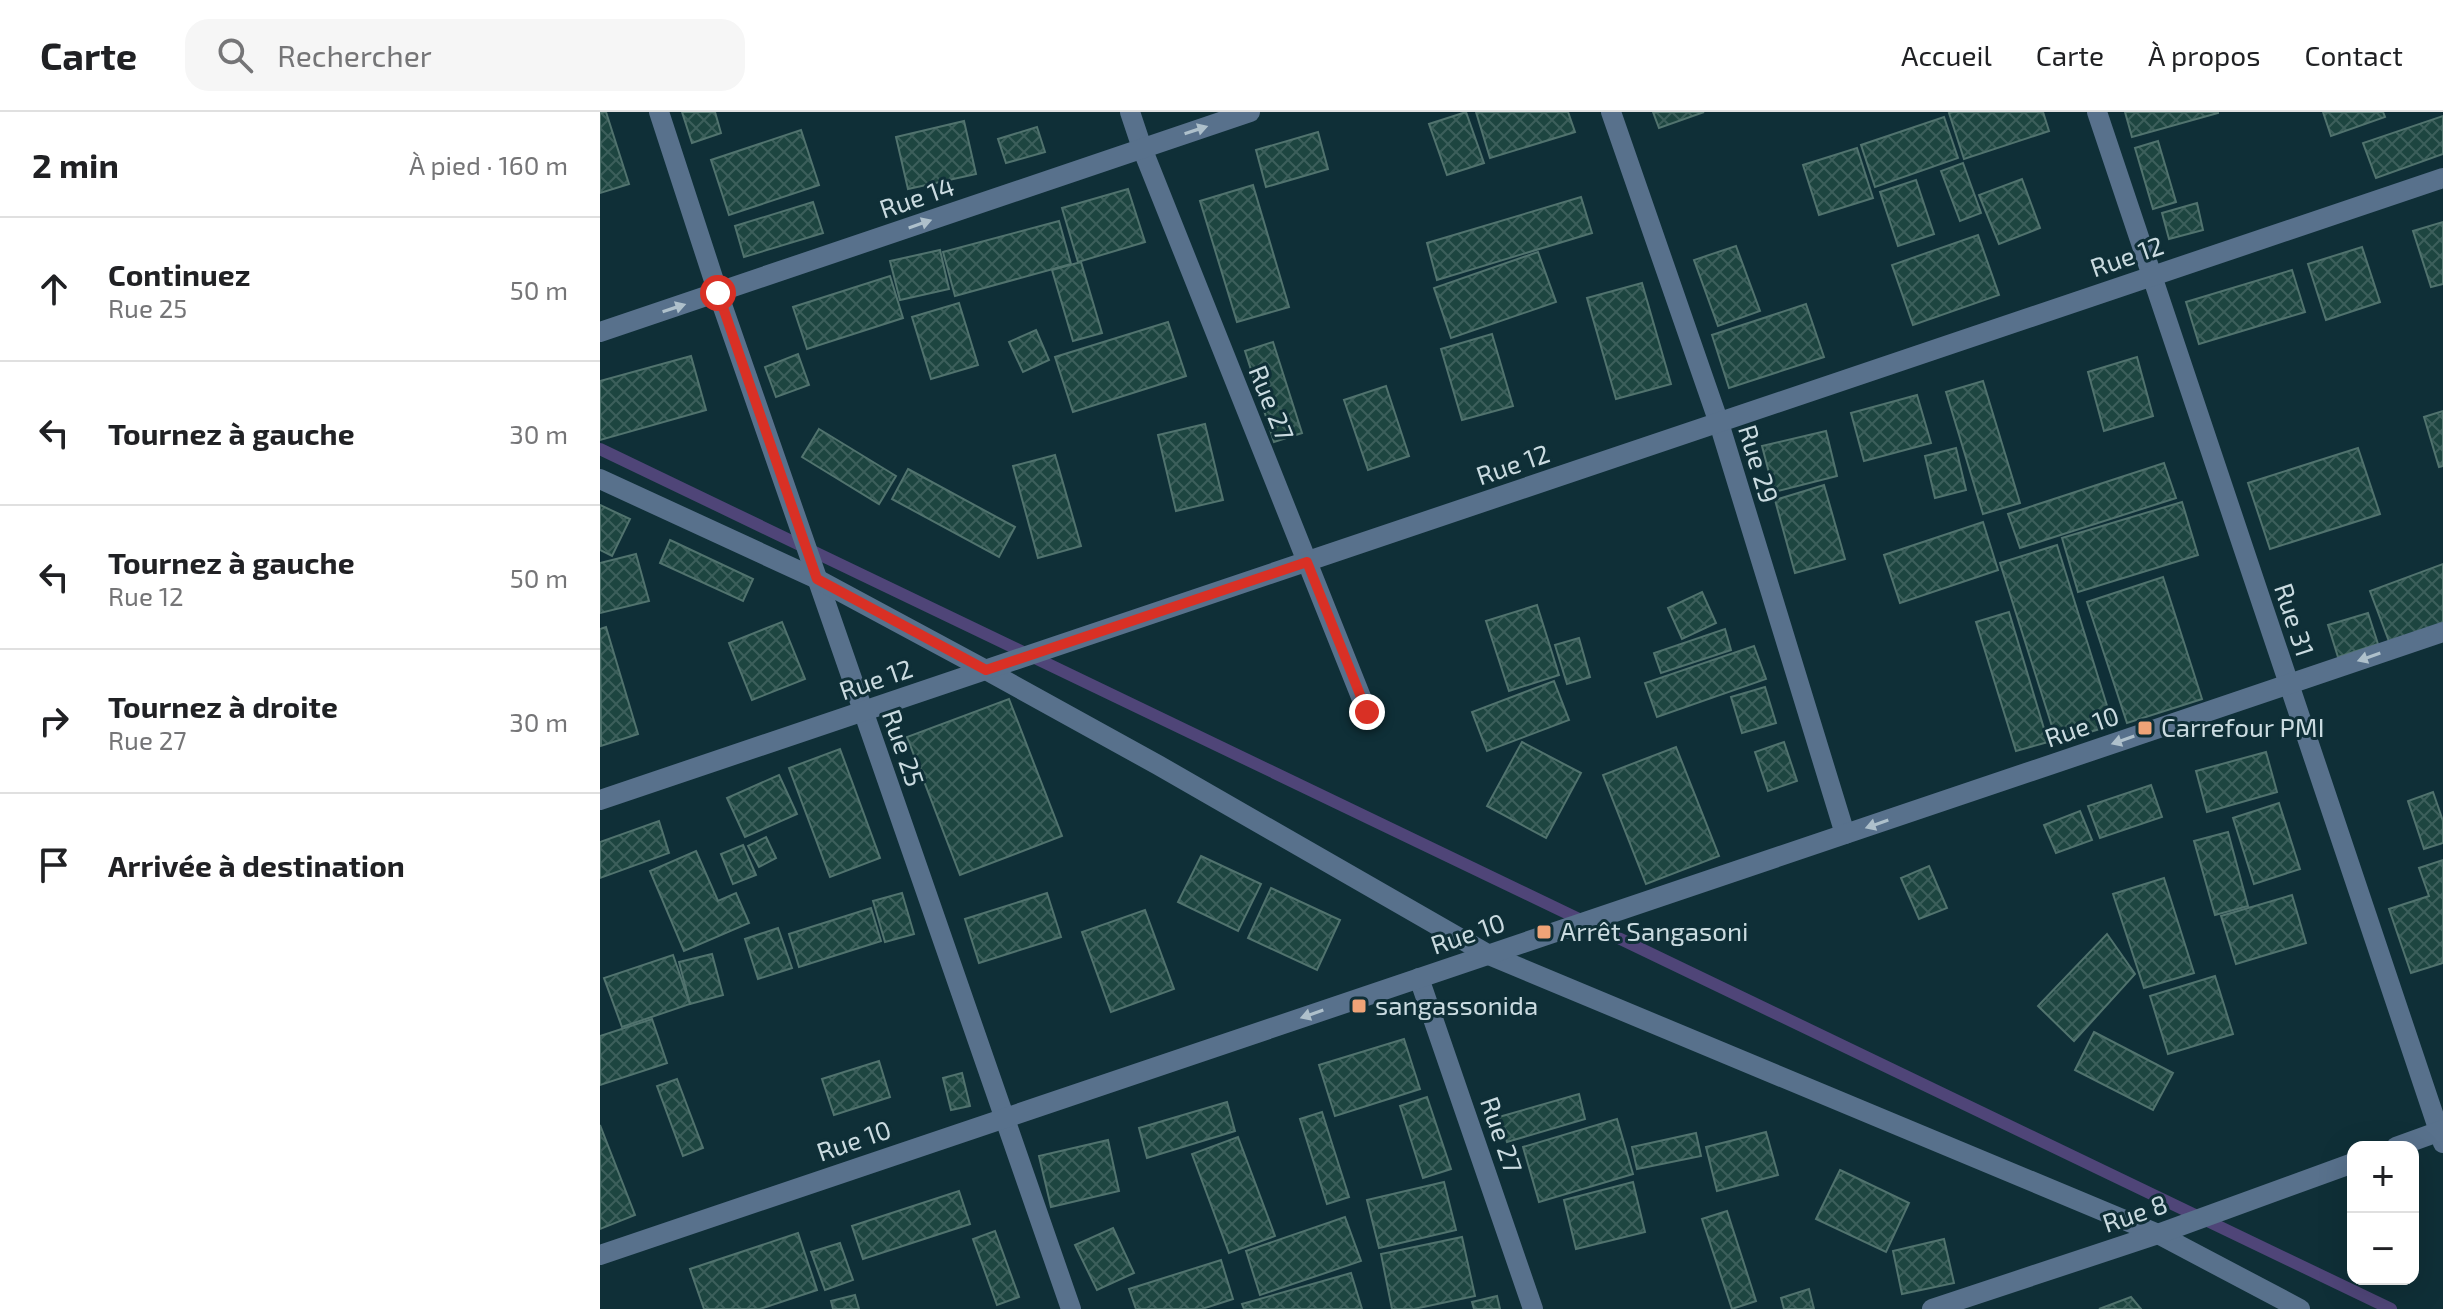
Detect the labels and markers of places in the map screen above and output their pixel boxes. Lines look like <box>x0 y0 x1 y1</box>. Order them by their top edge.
place label: Carrefour PMI <box>2161 711 2324 742</box>
marker: Carrefour PMI <box>2136 719 2154 737</box>
place label: Arrêt Sangasoni <box>1560 915 1749 946</box>
marker: Arrêt Sangasoni <box>1535 923 1553 941</box>
place label: sangassonida <box>1375 989 1538 1020</box>
marker: sangassonida <box>1350 997 1368 1015</box>

